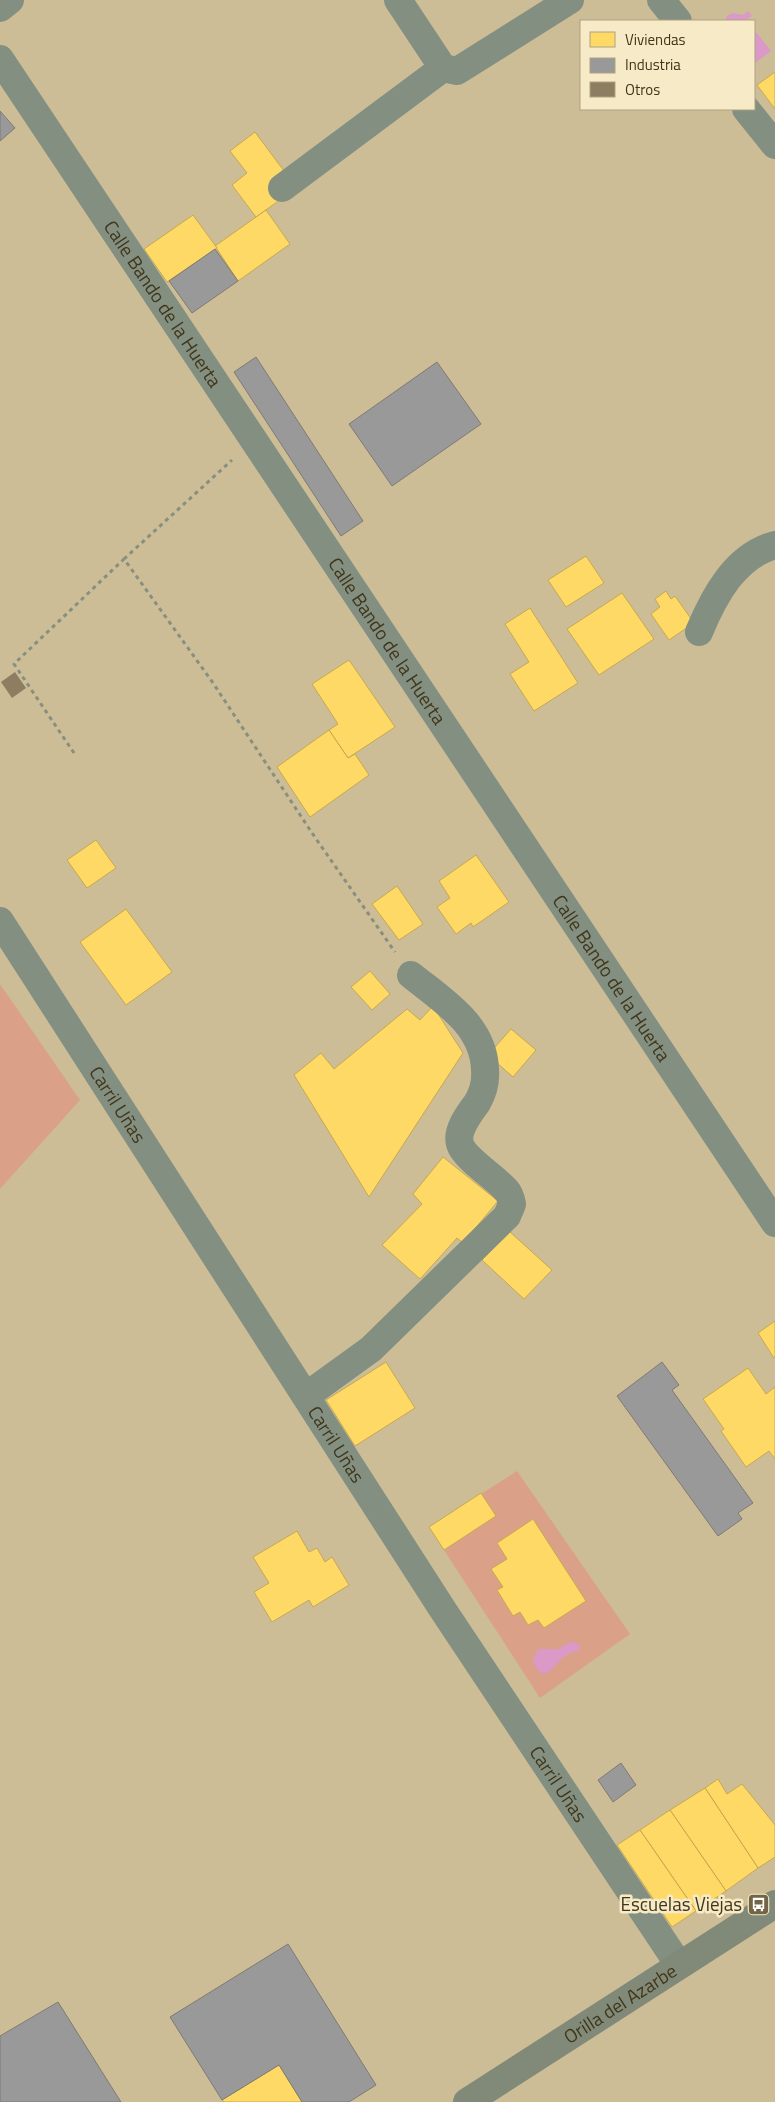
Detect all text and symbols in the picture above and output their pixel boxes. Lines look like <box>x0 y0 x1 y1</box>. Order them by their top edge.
legend <box>580 20 755 110</box>
text: Viviendas <box>625 28 686 51</box>
text: Industria <box>625 53 681 76</box>
text: Otros <box>625 78 660 101</box>
street label: Calle Bando de la Huerta <box>97 214 230 393</box>
street label: Calle Bando de la Huerta <box>322 551 454 730</box>
street label: Calle Bando de la Huerta <box>546 888 679 1067</box>
street label: Carril Uñas <box>83 1060 154 1148</box>
street label: Carril Uñas <box>301 1400 373 1488</box>
street label: Carril Uñas <box>523 1740 595 1828</box>
place label: Escuelas Viejas <box>620 1889 742 1918</box>
bus stop icon: Escuelas Viejas <box>746 1892 770 1916</box>
street label: Orilla del Azarbe <box>557 1956 682 2050</box>

